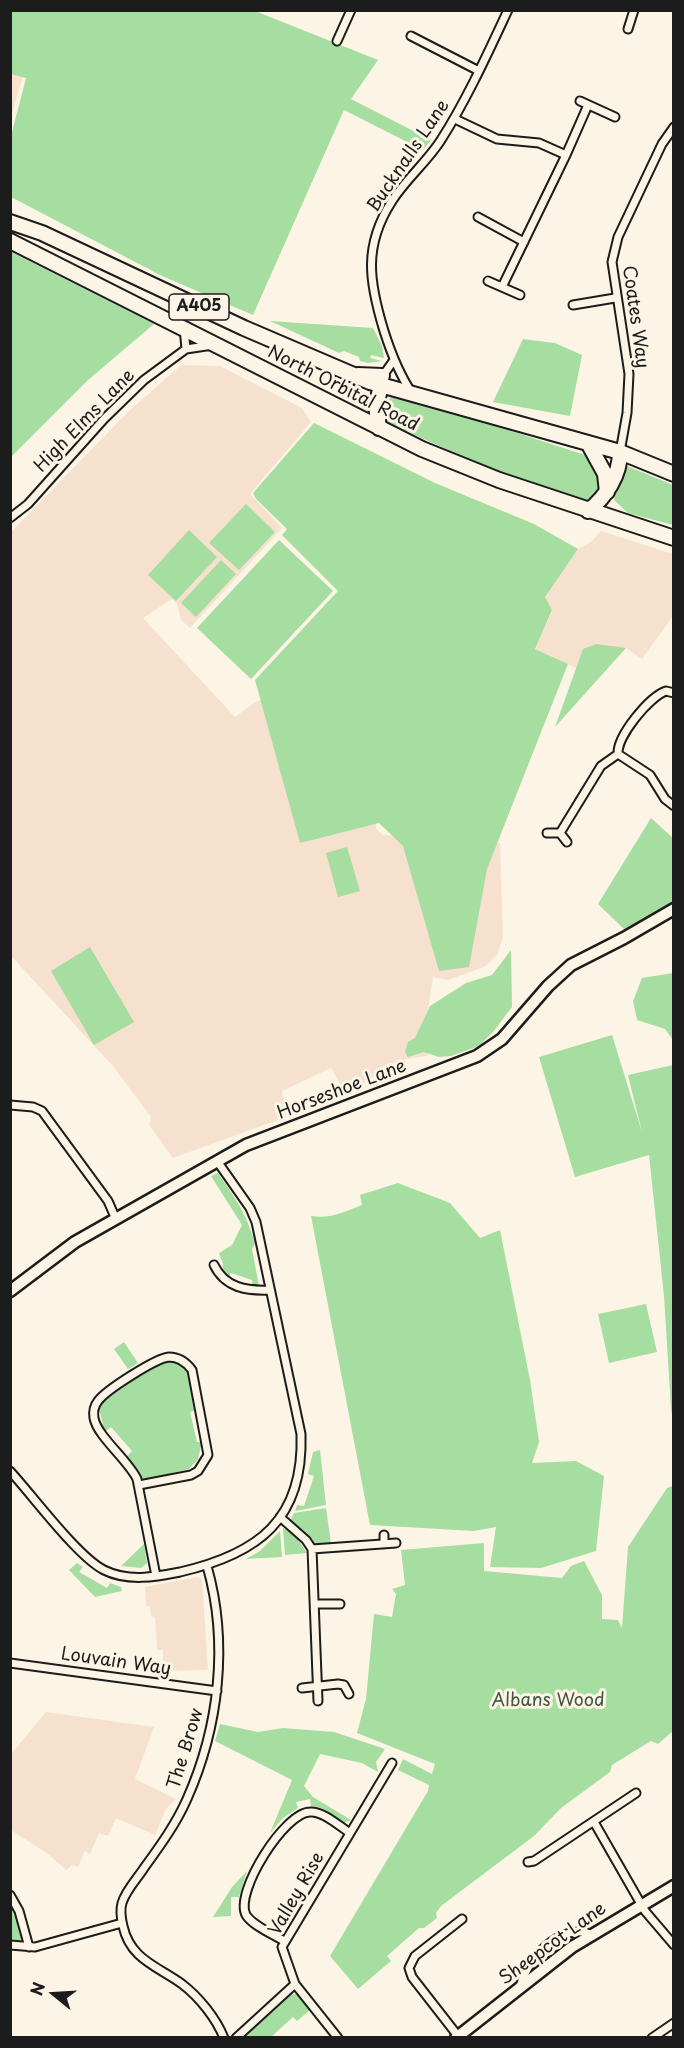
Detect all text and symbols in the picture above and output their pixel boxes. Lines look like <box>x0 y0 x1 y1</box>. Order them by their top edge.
street label: Bucknalls Lane <box>364 96 454 216</box>
street label: Coates Way <box>617 264 653 370</box>
road number: A405 <box>169 294 229 320</box>
street label: North Orbital Road <box>264 342 422 436</box>
street label: High Elms Lane <box>30 365 140 477</box>
street label: Horseshoe Lane <box>274 1055 410 1125</box>
street label: Louvain Way <box>59 1644 173 1680</box>
park label: Albans Wood <box>491 1690 605 1712</box>
street label: The Brow <box>164 1706 208 1792</box>
street label: Valley Rise <box>265 1849 329 1939</box>
street label: Sheepcot Lane <box>495 1898 611 1990</box>
north arrow <box>24 1964 84 2024</box>
text: N <box>24 1979 50 1998</box>

